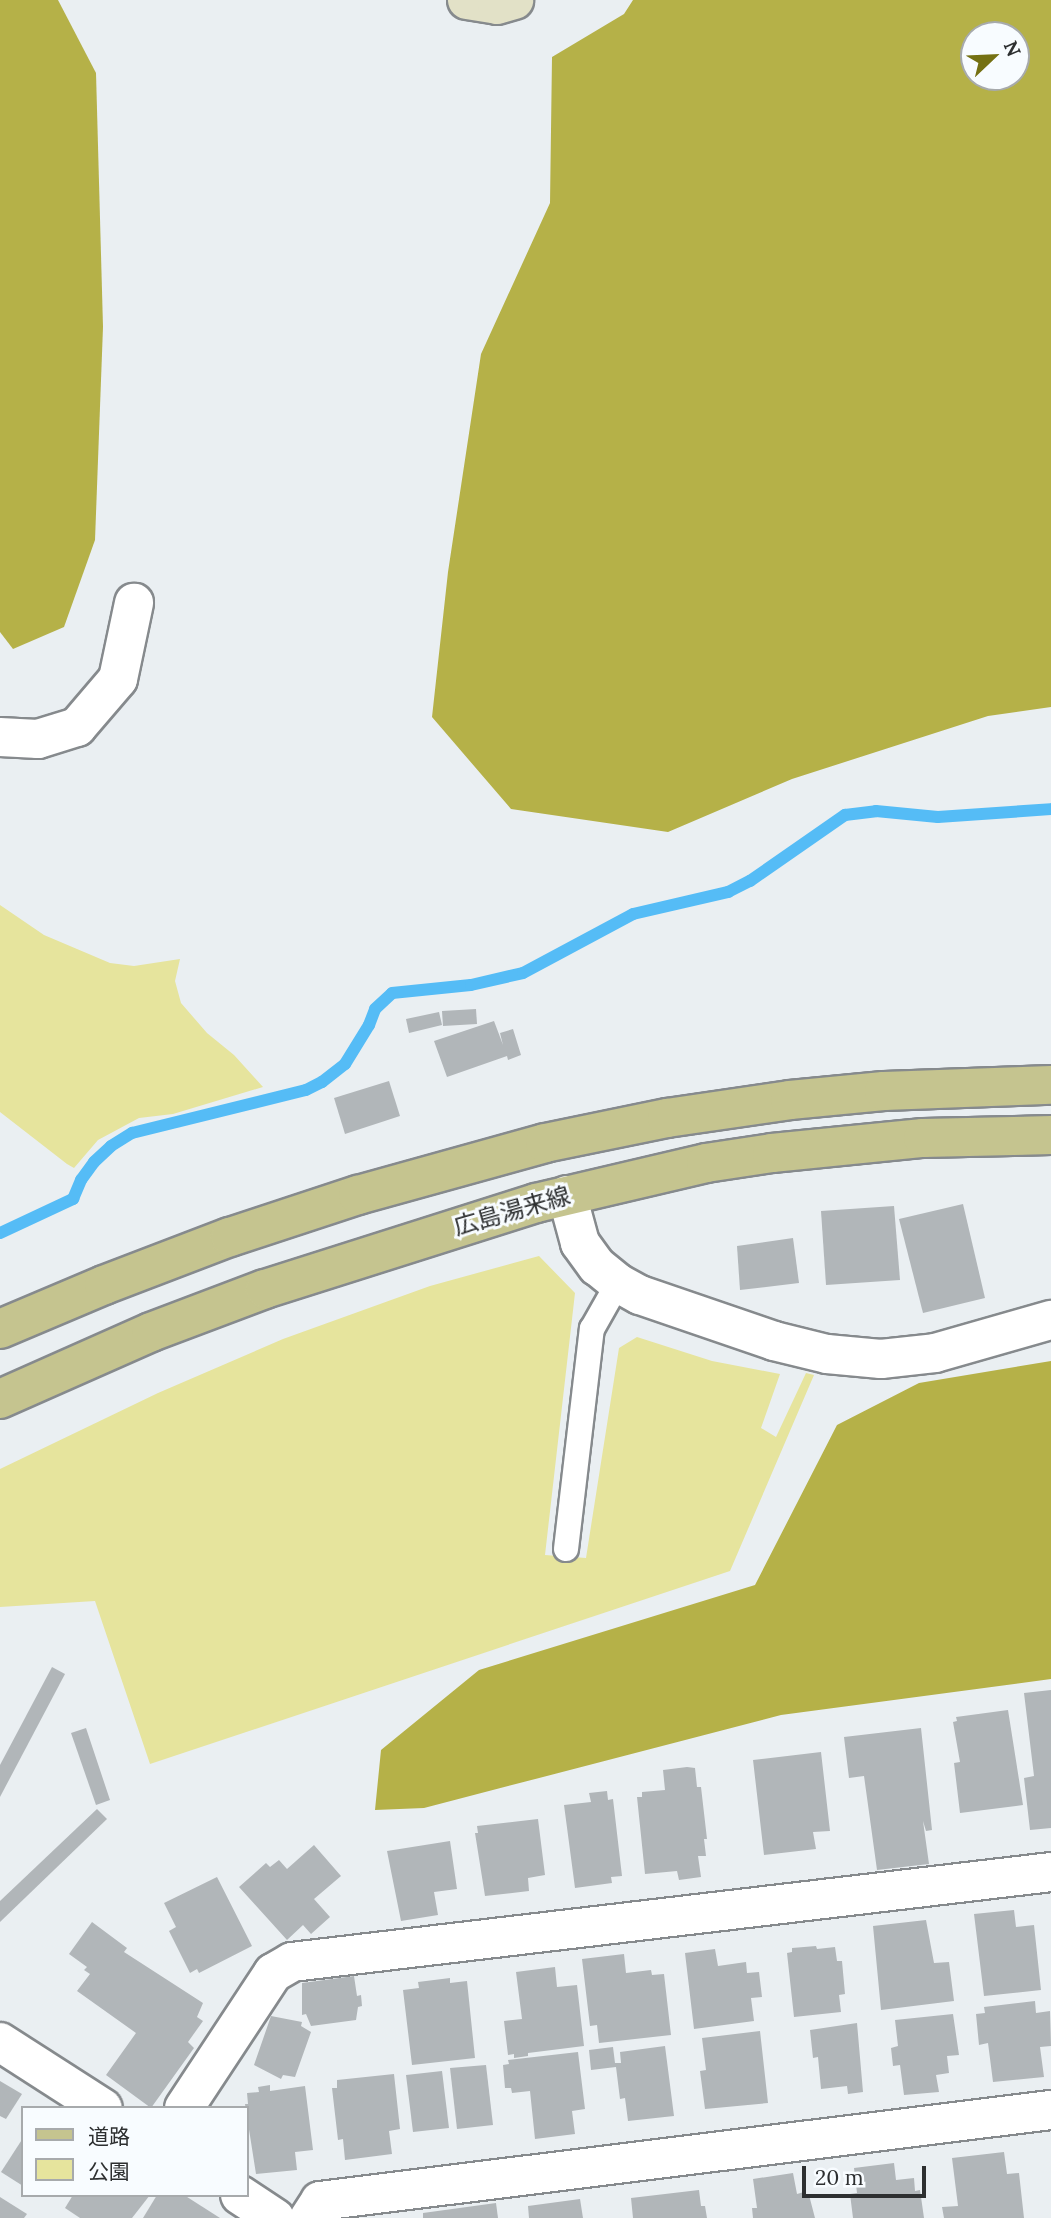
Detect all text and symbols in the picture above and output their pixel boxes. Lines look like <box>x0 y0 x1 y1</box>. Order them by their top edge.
north arrow <box>960 21 1030 91</box>
text: N <box>999 37 1026 60</box>
street label: 広島湯来線 <box>450 1181 574 1241</box>
legend <box>21 2106 248 2197</box>
text: 道路 <box>88 2123 130 2150</box>
scale bar <box>806 2152 930 2196</box>
text: 公園 <box>88 2158 130 2185</box>
text: 20 m <box>815 2164 864 2191</box>

